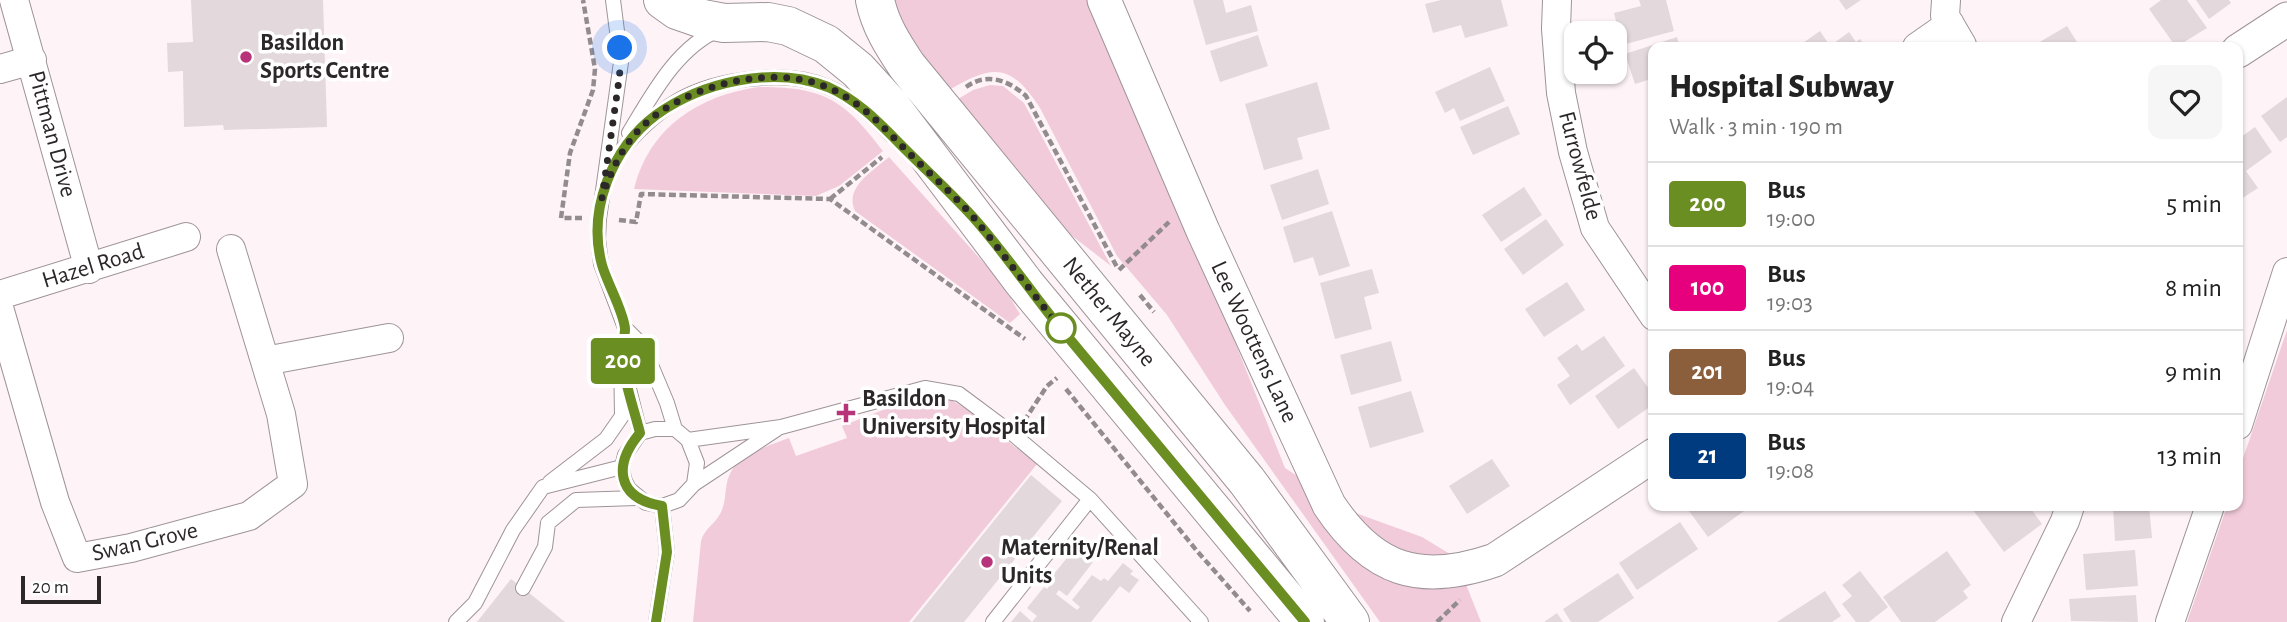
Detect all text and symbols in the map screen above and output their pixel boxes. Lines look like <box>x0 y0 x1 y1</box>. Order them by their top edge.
map controls <box>1564 21 1627 84</box>
button: locate <box>1564 21 1627 84</box>
your location <box>602 30 637 65</box>
place label: Basildon Sports Centre <box>260 31 389 83</box>
marker: Basildon Sports Centre <box>238 49 254 65</box>
button: heart <box>2148 65 2222 139</box>
street label: Pittman Drive <box>24 68 80 200</box>
text: Hospital Subway <box>1669 71 1894 104</box>
street label: Furrowfelde <box>1554 109 1606 223</box>
text: Walk · 3 min · 190 m <box>1669 116 1843 139</box>
text: Bus <box>1767 177 1806 203</box>
text: 5 min <box>2166 191 2222 217</box>
text: 200 <box>1689 192 1726 216</box>
text: 19:00 <box>1767 208 1815 231</box>
street label: Hazel Road <box>39 239 147 293</box>
street label: Nether Mayne <box>1058 253 1160 371</box>
street label: Lee Woottens Lane <box>1206 258 1302 426</box>
text: Bus <box>1767 261 1806 287</box>
text: 8 min <box>2165 275 2222 301</box>
text: 100 <box>1691 276 1724 300</box>
text: 19:03 <box>1767 292 1813 315</box>
unlabelled marker <box>1046 313 1076 343</box>
line badge: 200 <box>583 338 663 384</box>
text: Bus <box>1767 345 1806 371</box>
text: 200 <box>605 349 641 373</box>
text: 9 min <box>2165 359 2222 385</box>
text: 201 <box>1691 360 1724 384</box>
text: 19:04 <box>1767 376 1814 399</box>
place label: Basildon University Hospital <box>862 387 1046 439</box>
marker: Basildon University Hospital <box>836 403 856 423</box>
text: Bus <box>1767 429 1806 455</box>
text: 13 min <box>2158 443 2222 469</box>
text: 21 <box>1698 444 1717 468</box>
text: 19:08 <box>1767 460 1814 483</box>
street label: Swan Grove <box>90 518 200 566</box>
place label: Maternity/Renal Units <box>1001 536 1159 588</box>
marker: Maternity/Renal Units <box>979 554 995 570</box>
scale bar <box>21 573 102 605</box>
text: 20 m <box>32 578 69 597</box>

